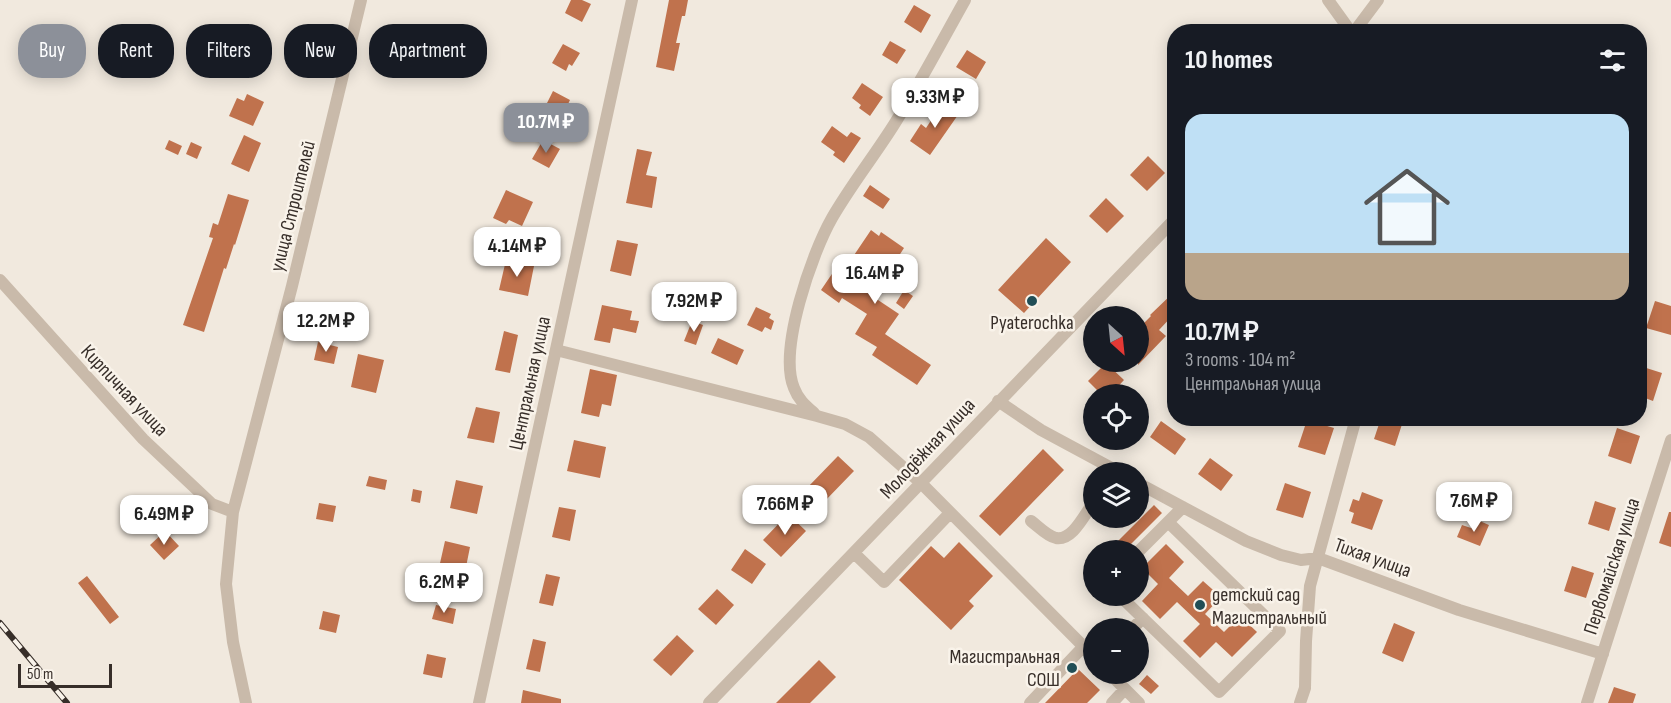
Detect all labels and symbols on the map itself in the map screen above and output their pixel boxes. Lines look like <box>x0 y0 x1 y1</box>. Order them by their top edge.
pin: 9.33M ₽ <box>880 78 990 129</box>
pin: 10.7M ₽ <box>491 103 601 154</box>
street label: улица Строителей <box>265 138 321 274</box>
pin: 4.14M ₽ <box>462 227 572 278</box>
pin: 16.4M ₽ <box>820 254 930 305</box>
pin: 7.92M ₽ <box>639 282 749 333</box>
marker: Pyaterochka <box>1025 294 1039 308</box>
pin: 12.2M ₽ <box>271 302 381 353</box>
north arrow <box>1083 306 1149 372</box>
place label: Pyaterochka <box>990 311 1074 335</box>
street label: Центральная улица <box>504 314 556 452</box>
street label: Кирпичная улица <box>76 340 173 442</box>
street label: Молодёжная улица <box>875 393 980 504</box>
pin: 7.6M ₽ <box>1425 482 1523 533</box>
pin: 7.66M ₽ <box>730 485 840 536</box>
pin: 6.49M ₽ <box>109 495 219 546</box>
street label: Первомайская улица <box>1579 495 1645 638</box>
street label: Тихая улица <box>1331 533 1414 583</box>
pin: 6.2M ₽ <box>395 563 493 614</box>
place label: детский сад Магистральный <box>1212 583 1327 630</box>
marker: детский сад Магистральный <box>1193 598 1207 612</box>
place label: Магистральная СОШ <box>949 645 1060 692</box>
scale bar <box>18 661 112 688</box>
marker: Магистральная СОШ <box>1065 661 1079 675</box>

